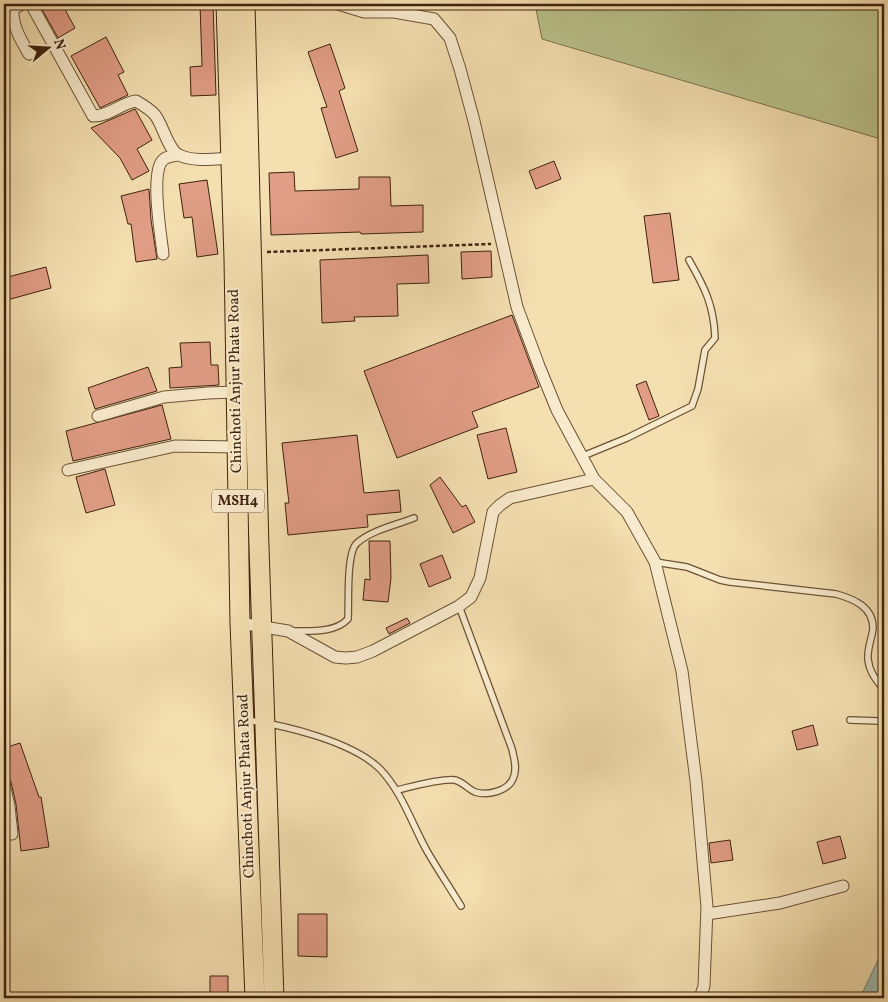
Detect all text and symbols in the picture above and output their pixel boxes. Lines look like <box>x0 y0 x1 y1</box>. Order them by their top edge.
north arrow <box>22 22 72 72</box>
text: N <box>48 37 70 52</box>
street label: Chinchoti Anjur Phata Road <box>224 289 248 473</box>
road number: MSH4 <box>212 490 264 512</box>
street label: Chinchoti Anjur Phata Road <box>233 694 261 878</box>

